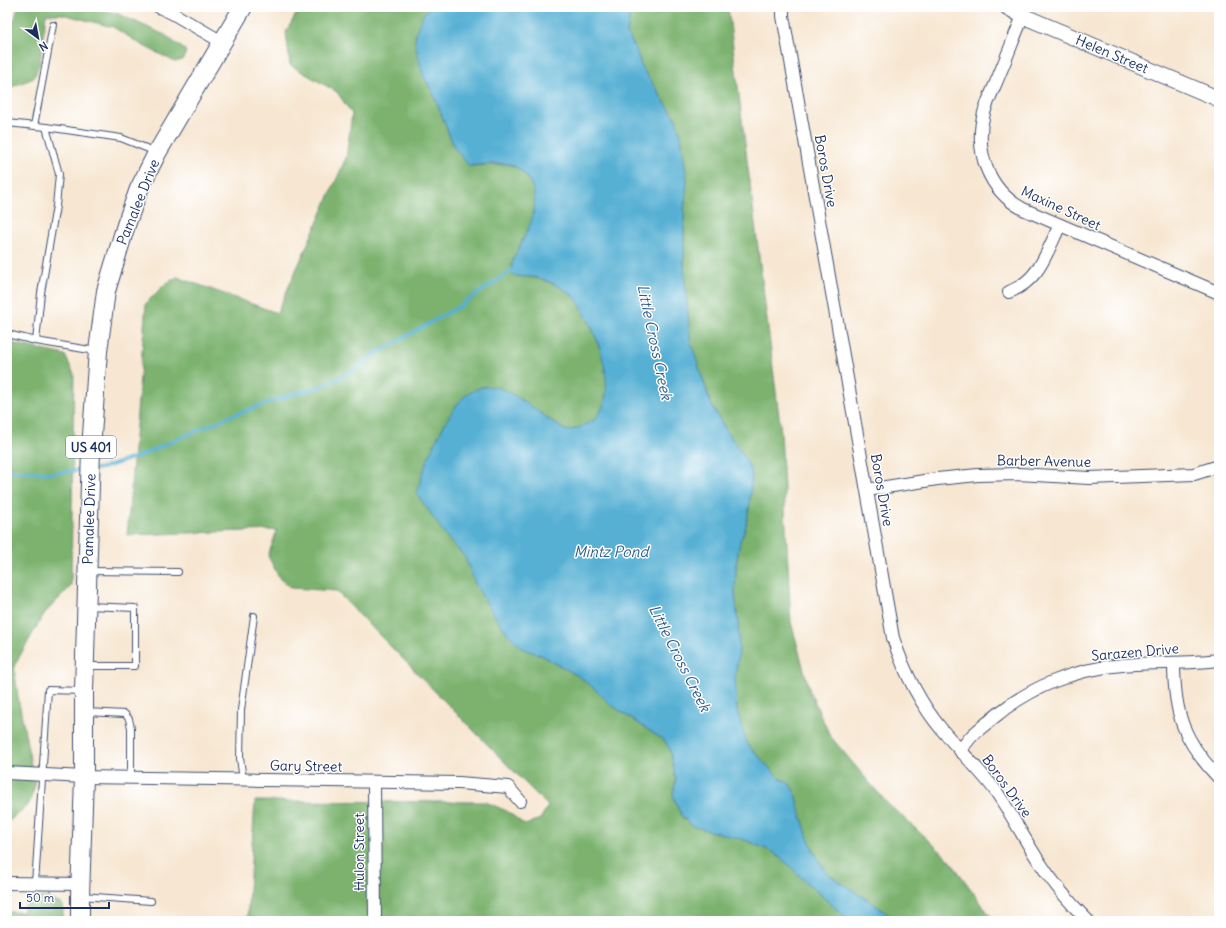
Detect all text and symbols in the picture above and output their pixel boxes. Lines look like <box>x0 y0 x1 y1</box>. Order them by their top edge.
north arrow <box>18 18 58 58</box>
street label: Helen Street <box>1073 31 1151 77</box>
text: N <box>36 39 50 54</box>
street label: Boros Drive <box>811 133 841 209</box>
street label: Pamalee Drive <box>113 156 163 248</box>
street label: Maxine Street <box>1018 182 1104 234</box>
water label: Little Cross Creek <box>634 283 677 403</box>
road number: US 401 <box>66 436 116 458</box>
street label: Barber Avenue <box>997 451 1091 471</box>
street label: Boros Drive <box>867 452 897 528</box>
street label: Pamalee Drive <box>78 473 100 565</box>
water label: Mintz Pond <box>574 542 650 561</box>
water label: Little Cross Creek <box>645 601 716 716</box>
street label: Sarazen Drive <box>1090 639 1180 665</box>
street label: Boros Drive <box>978 751 1036 821</box>
street label: Gary Street <box>270 756 343 776</box>
street label: Hulon Street <box>350 813 368 891</box>
scale bar <box>20 884 109 910</box>
text: 50 m <box>26 890 55 905</box>

